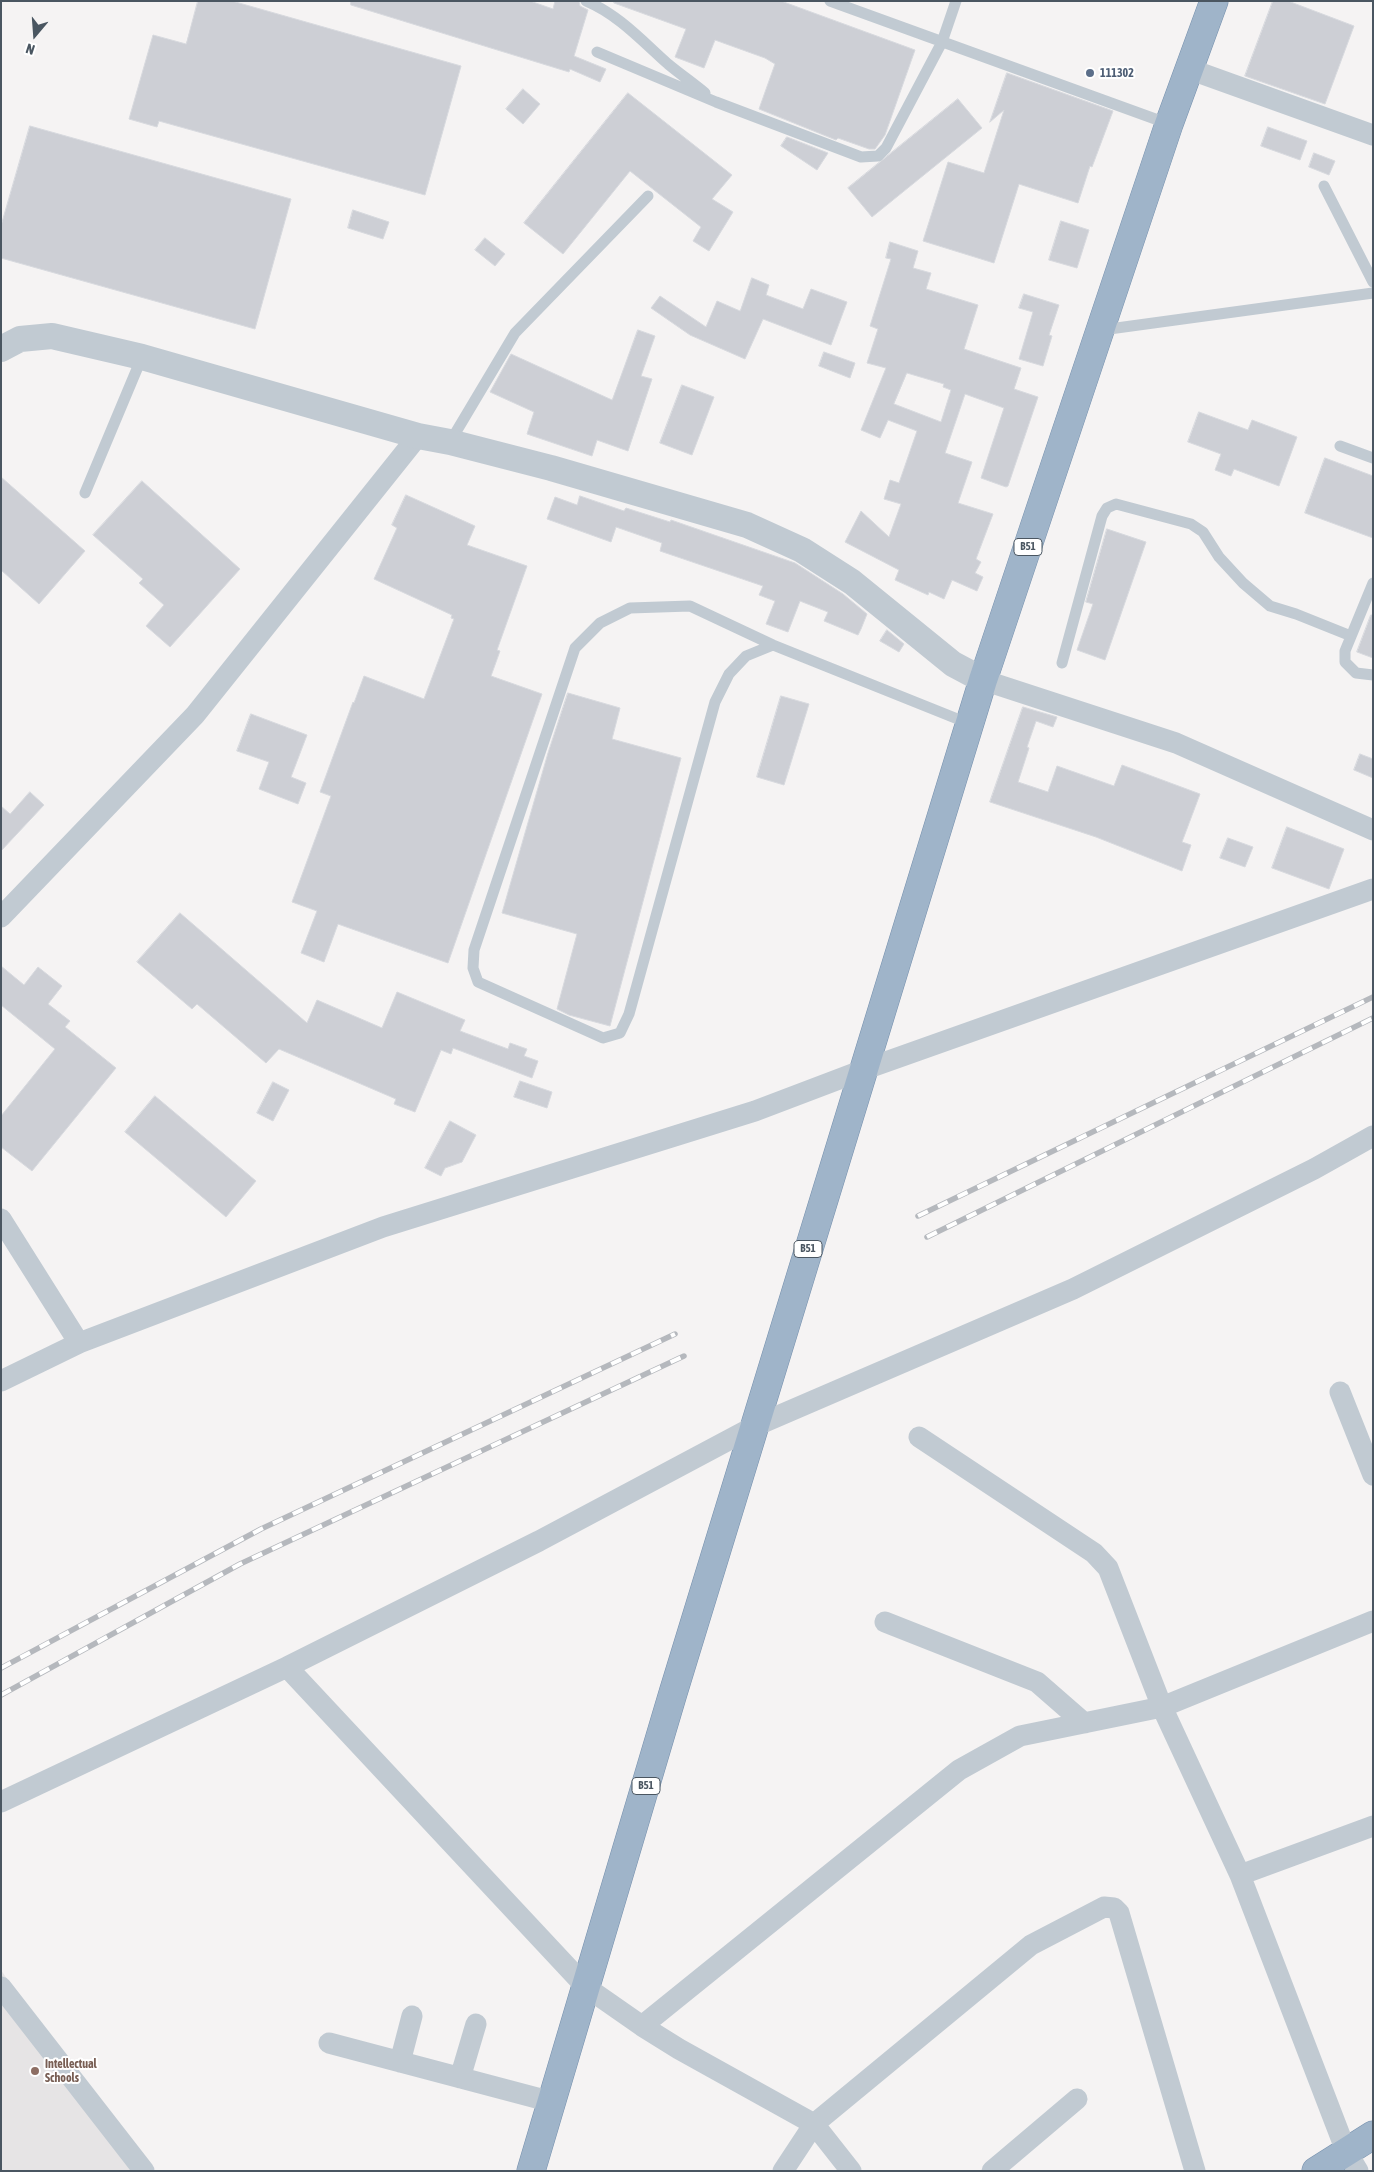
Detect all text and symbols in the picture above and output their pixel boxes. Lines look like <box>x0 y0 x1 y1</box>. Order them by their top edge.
north arrow <box>10 10 60 60</box>
text: N <box>24 40 37 58</box>
place label: 111302 <box>1100 66 1134 80</box>
marker: 111302 <box>1084 67 1096 79</box>
road number: B51 <box>1014 538 1042 556</box>
road number: B51 <box>794 1240 822 1258</box>
road number: B51 <box>632 1778 660 1794</box>
place label: Intellectual Schools <box>45 2057 97 2085</box>
marker: Intellectual Schools <box>29 2065 41 2077</box>

